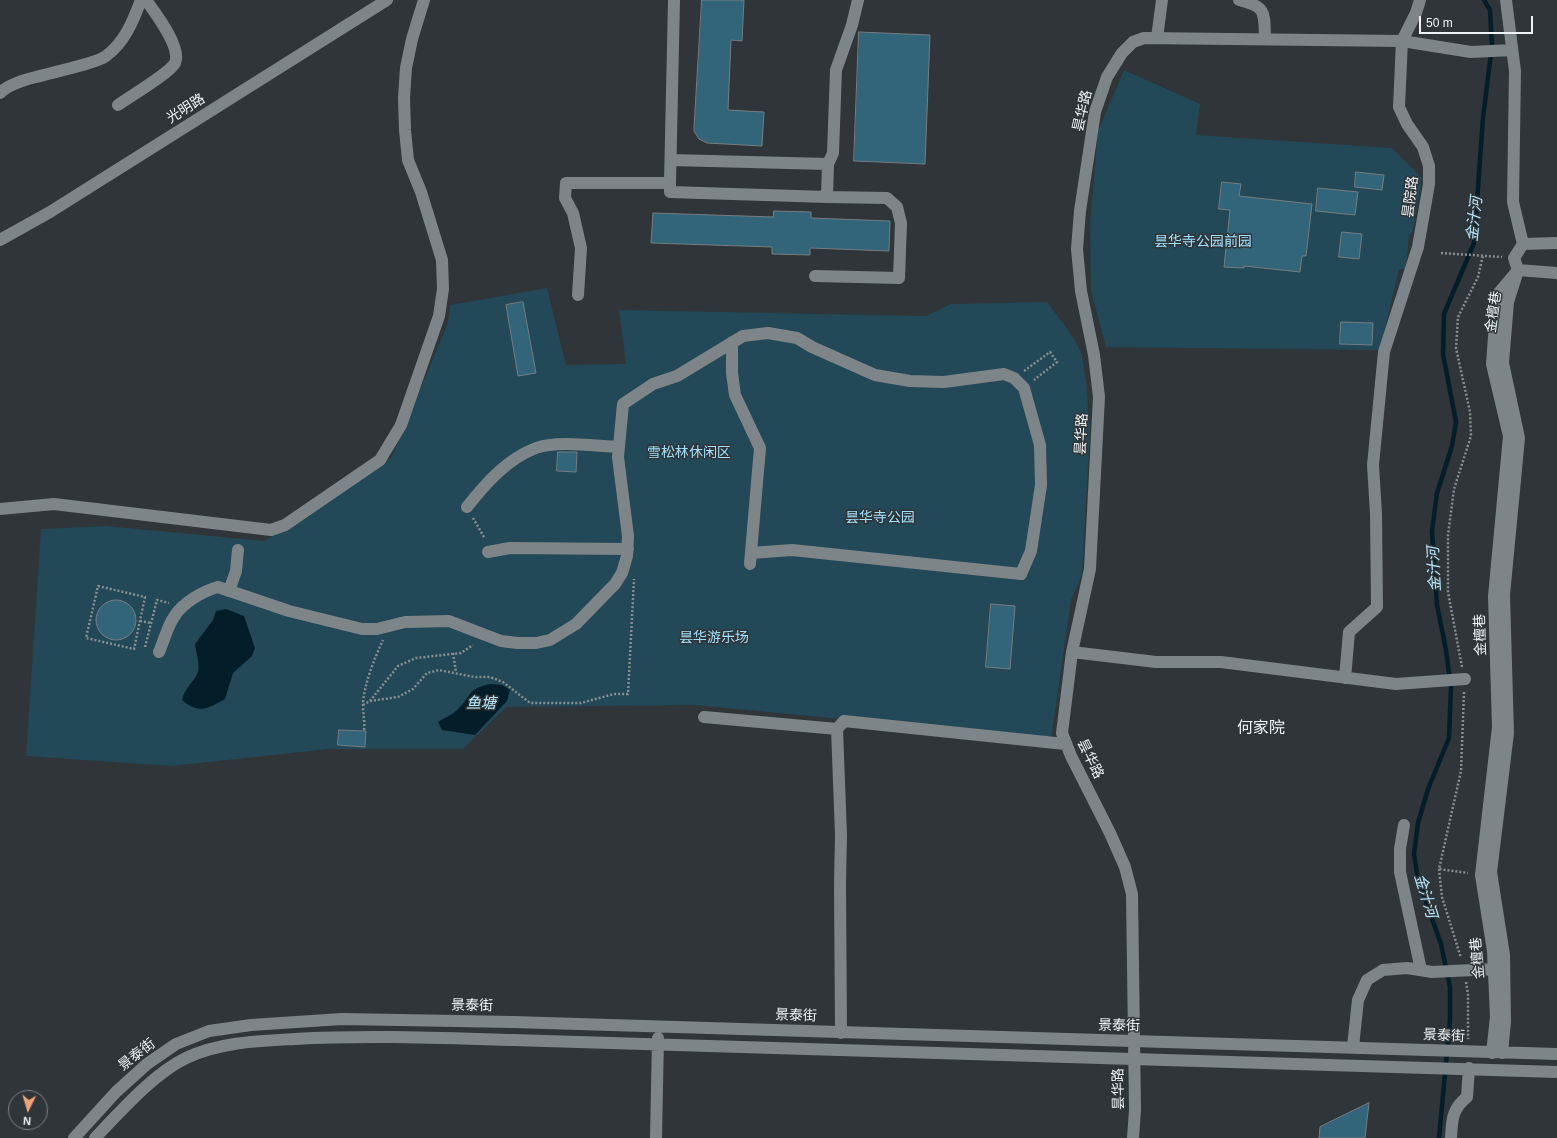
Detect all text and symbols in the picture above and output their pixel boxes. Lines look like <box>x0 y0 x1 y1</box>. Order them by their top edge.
scale bar <box>1421 8 1535 34</box>
text: 50 m <box>1426 16 1453 30</box>
street label: 昙华路 <box>1070 89 1096 133</box>
street label: 光明路 <box>164 91 208 127</box>
street label: 昙院路 <box>1400 175 1422 219</box>
water label: 金汁河 <box>1464 196 1486 242</box>
park label: 昙华寺公园前园 <box>1154 234 1252 250</box>
street label: 金檀巷 <box>1483 290 1505 334</box>
street label: 昙华路 <box>1073 413 1091 455</box>
park label: 雪松林休闲区 <box>647 445 731 461</box>
park label: 昙华寺公园 <box>845 510 915 526</box>
water label: 金汁河 <box>1425 546 1445 592</box>
street label: 金檀巷 <box>1472 614 1490 656</box>
park label: 昙华游乐场 <box>679 630 749 646</box>
water label: 鱼塘 <box>466 695 496 713</box>
district label: 何家院 <box>1237 719 1285 739</box>
street label: 昙华路 <box>1073 736 1107 782</box>
water label: 金汁河 <box>1410 872 1440 920</box>
street label: 金檀巷 <box>1468 936 1488 980</box>
street label: 景泰街 <box>451 997 493 1015</box>
street label: 景泰街 <box>775 1007 817 1025</box>
street label: 景泰街 <box>1098 1017 1140 1035</box>
street label: 景泰街 <box>1423 1027 1465 1045</box>
street label: 景泰街 <box>115 1035 159 1075</box>
street label: 昙华路 <box>1110 1068 1128 1110</box>
north arrow <box>8 1090 48 1130</box>
text: N <box>23 1115 32 1127</box>

